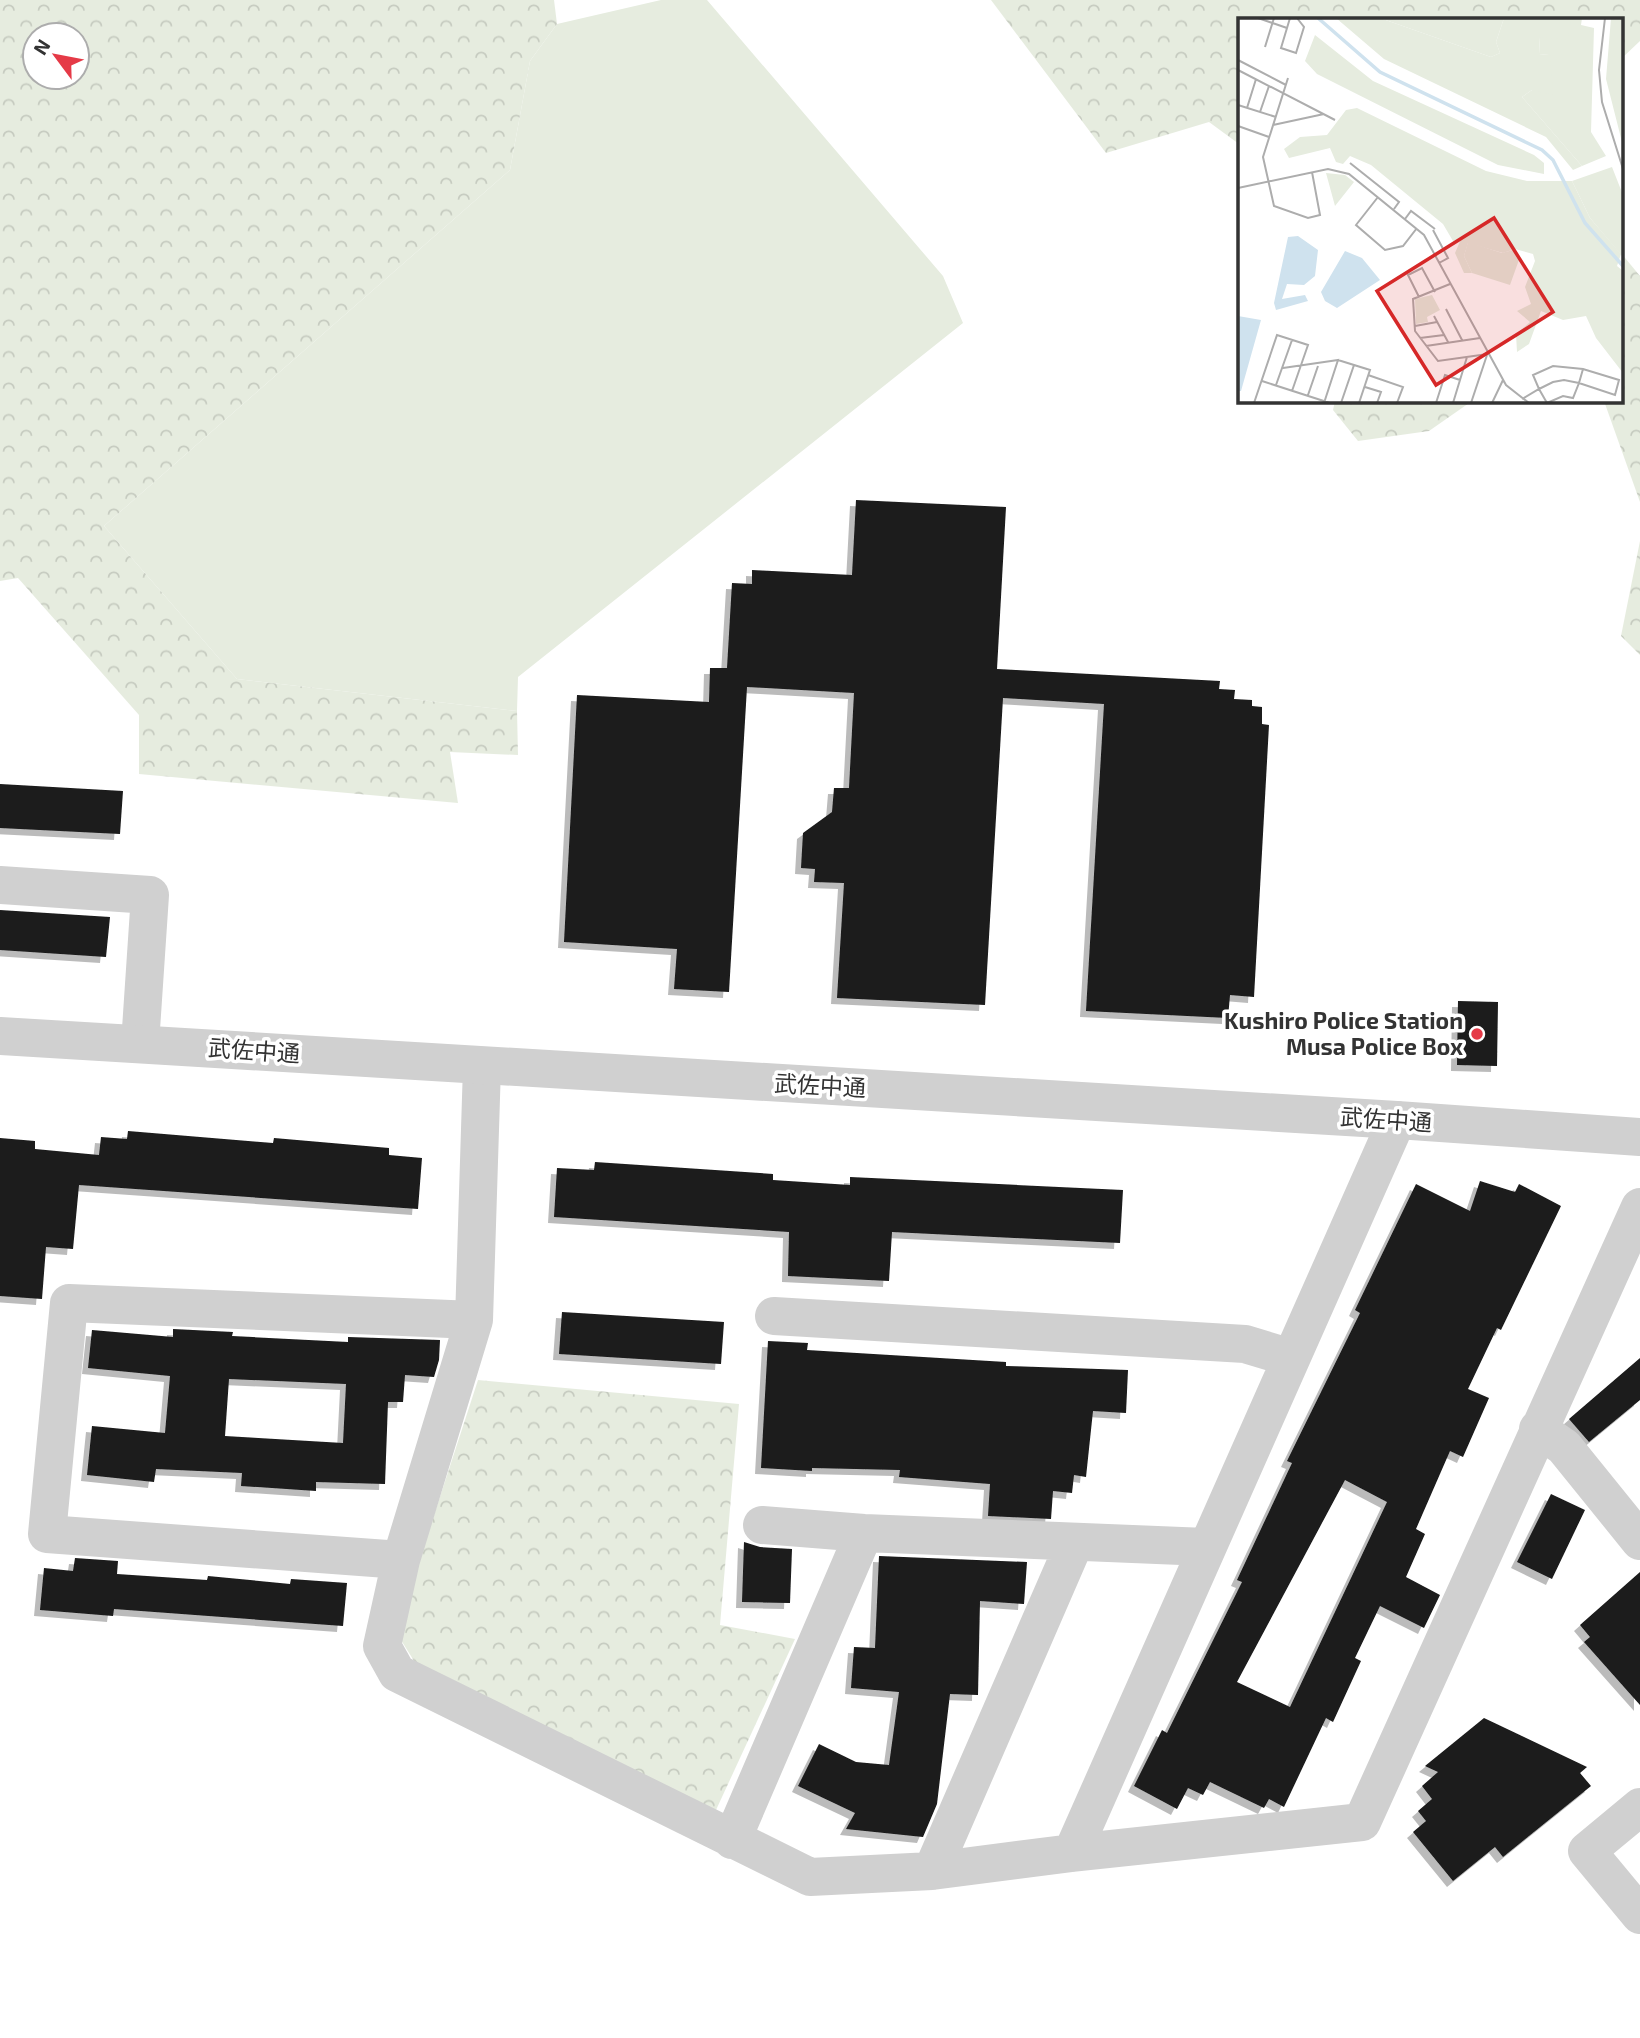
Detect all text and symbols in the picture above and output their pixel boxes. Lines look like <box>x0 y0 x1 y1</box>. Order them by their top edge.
inset map <box>1238 18 1622 402</box>
north arrow <box>21 21 91 91</box>
text: N <box>28 35 55 59</box>
place label: Kushiro Police Station Musa Police Box <box>1224 1006 1463 1060</box>
marker: Kushiro Police Station Musa Police Box <box>1469 1026 1485 1042</box>
street label: 武佐中通 <box>207 1033 301 1067</box>
street label: 武佐中通 <box>773 1069 867 1101</box>
street label: 武佐中通 <box>1339 1102 1433 1136</box>

